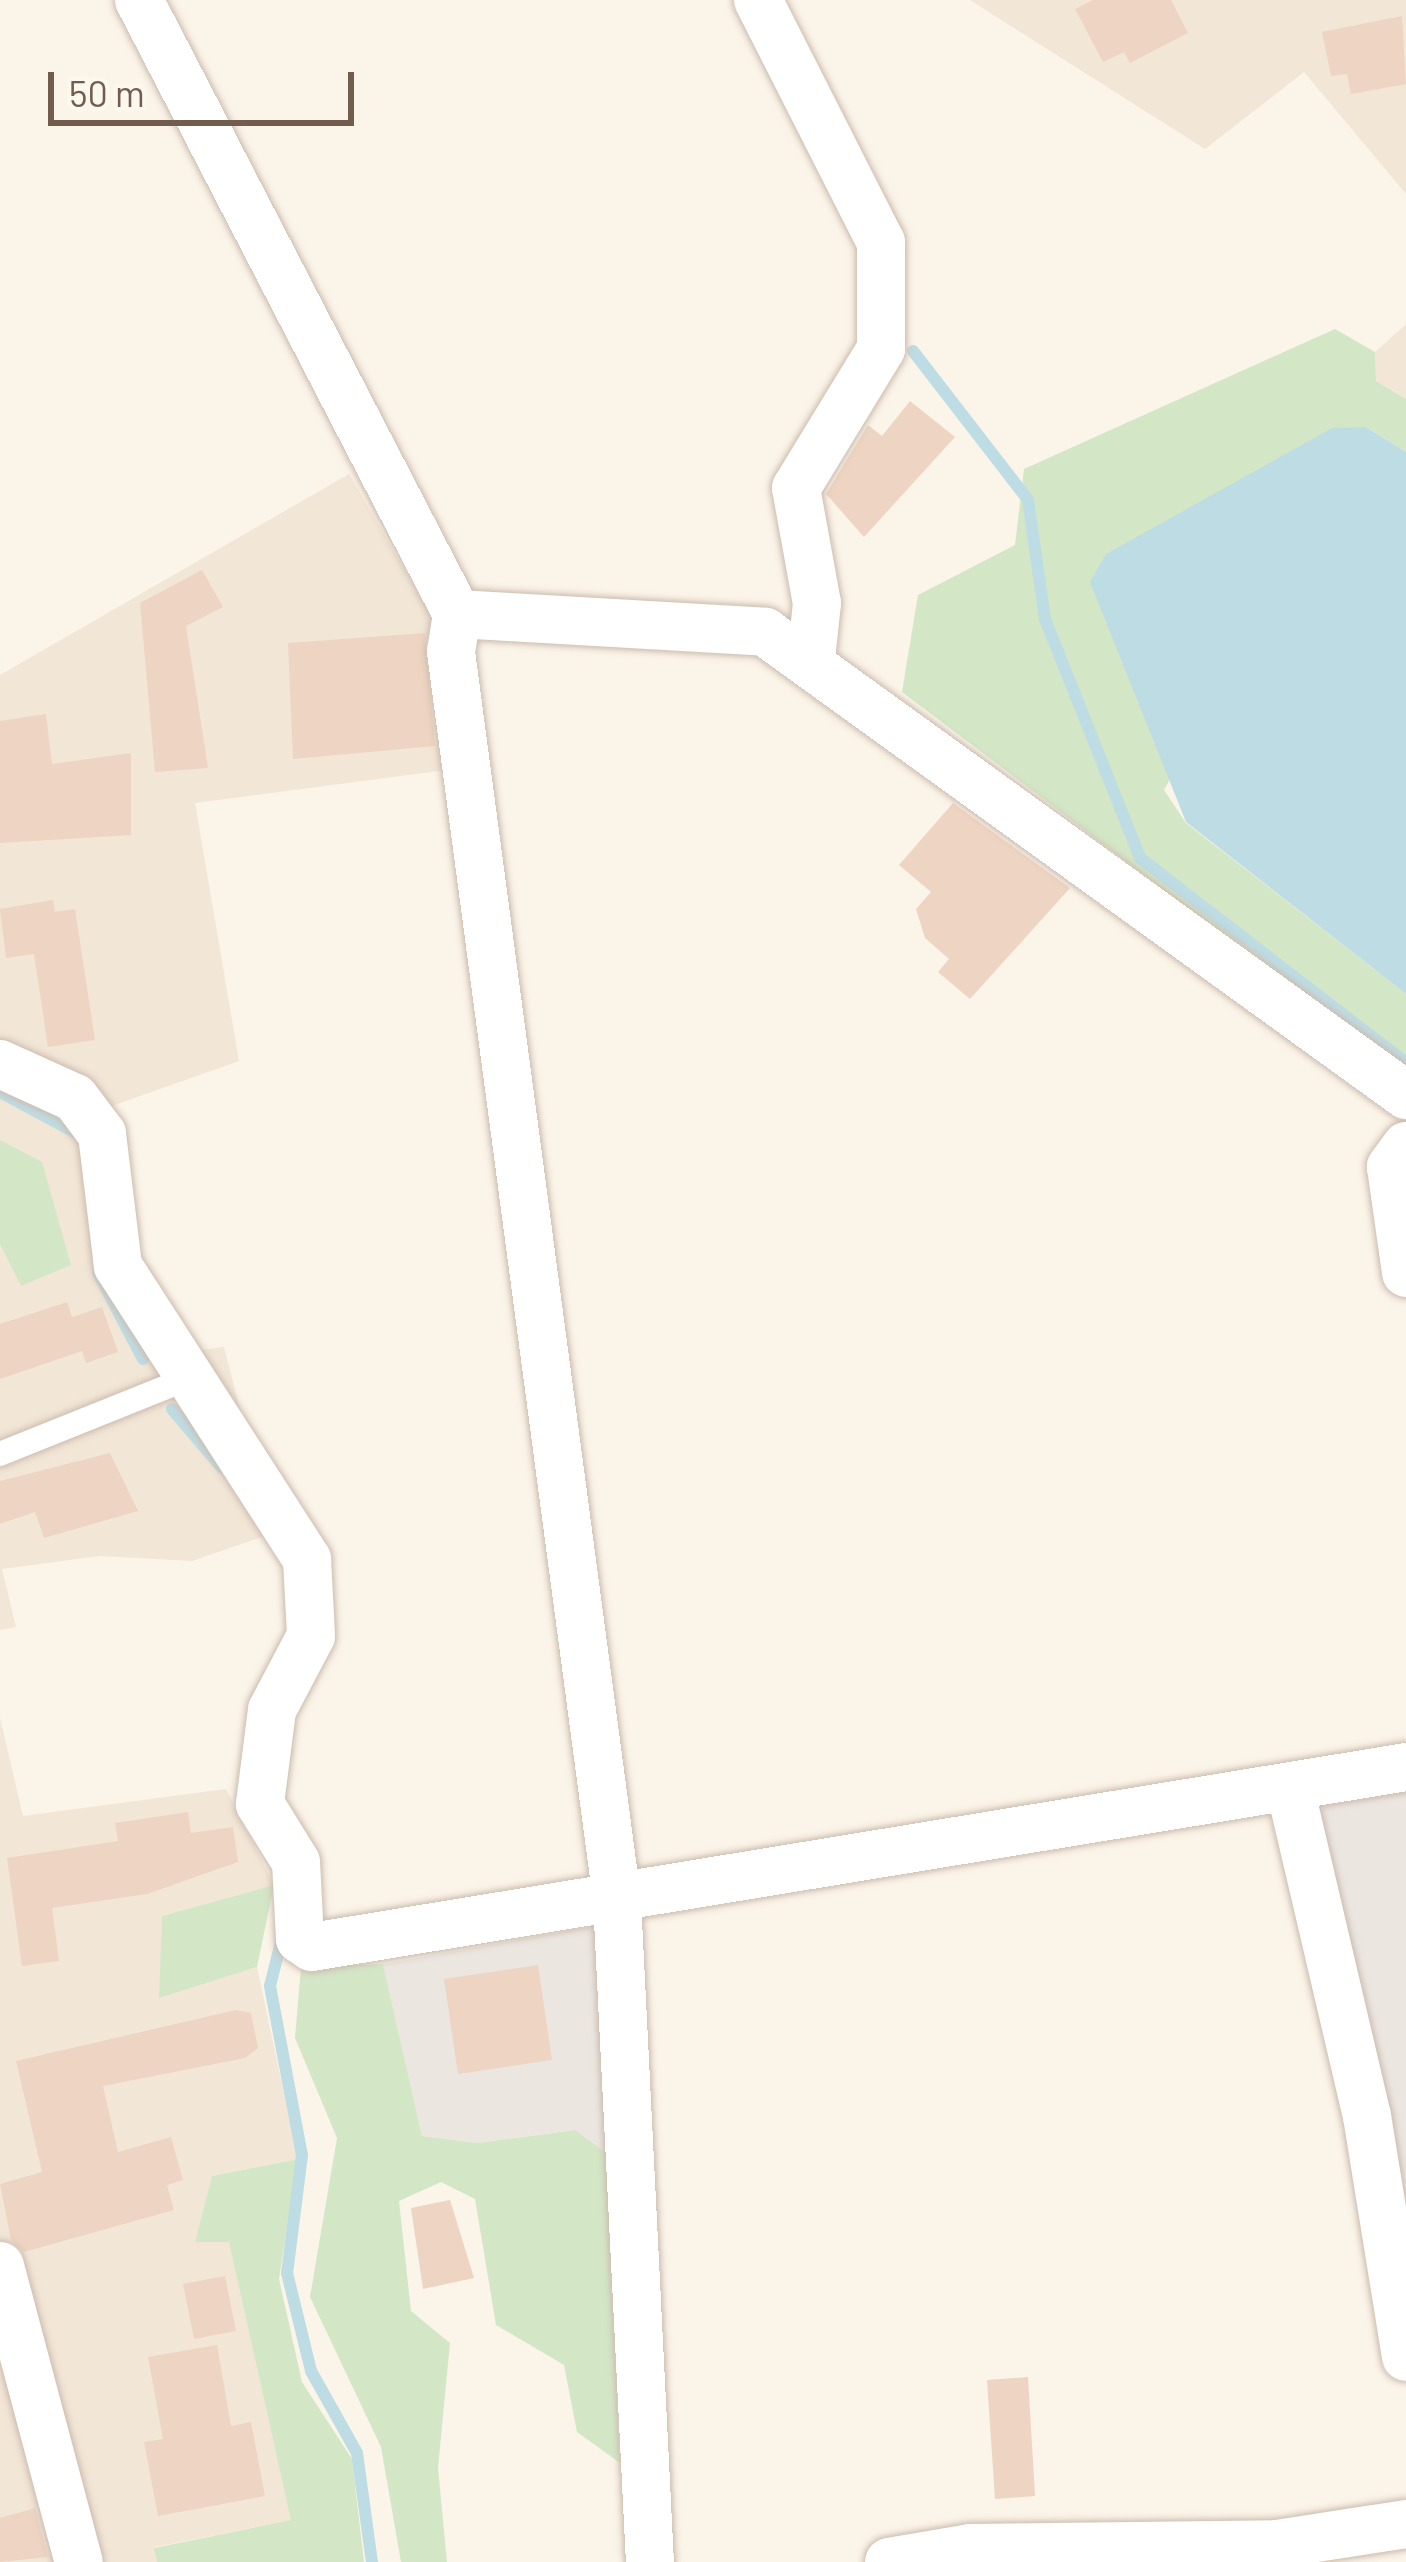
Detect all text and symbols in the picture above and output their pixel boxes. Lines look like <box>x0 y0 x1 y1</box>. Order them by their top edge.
scale bar <box>54 48 360 122</box>
text: 50 m <box>69 71 145 114</box>

